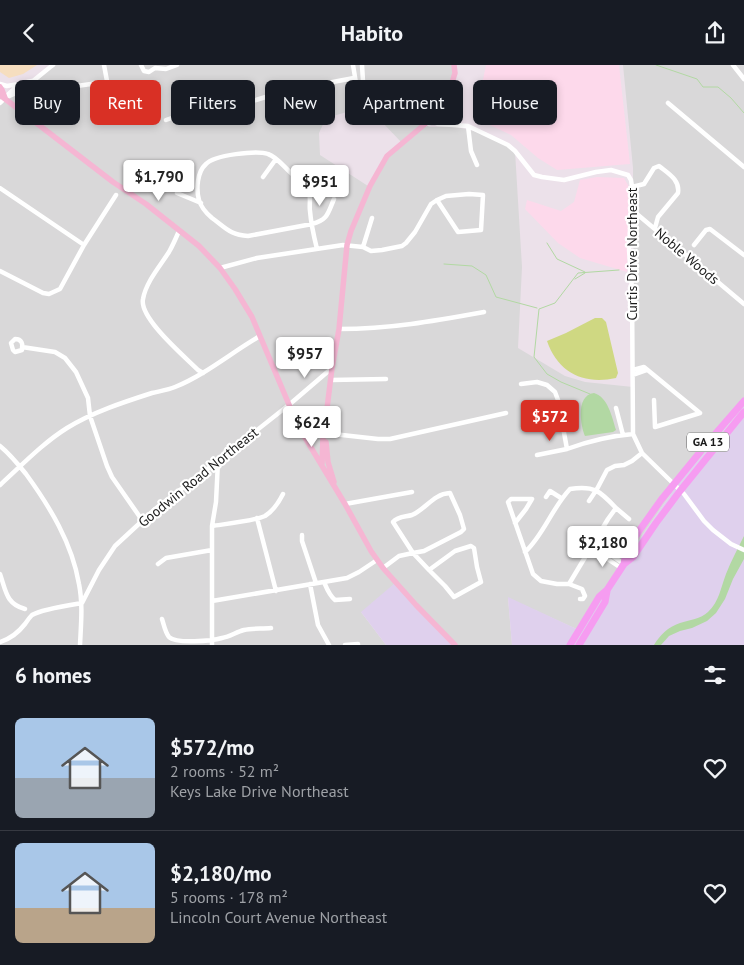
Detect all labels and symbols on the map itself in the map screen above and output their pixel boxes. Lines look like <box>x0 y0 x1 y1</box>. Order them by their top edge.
pin: $1,790 <box>118 159 200 202</box>
pin: $951 <box>290 165 350 207</box>
street label: Curtis Drive Northeast <box>623 187 641 320</box>
street label: Noble Woods <box>651 224 723 288</box>
pin: $957 <box>275 337 335 379</box>
pin: $572 <box>520 399 580 442</box>
pin: $624 <box>282 405 342 448</box>
street label: Goodwin Road Northeast <box>134 423 262 531</box>
road number: GA 13 <box>687 433 729 452</box>
pin: $2,180 <box>562 525 644 568</box>

